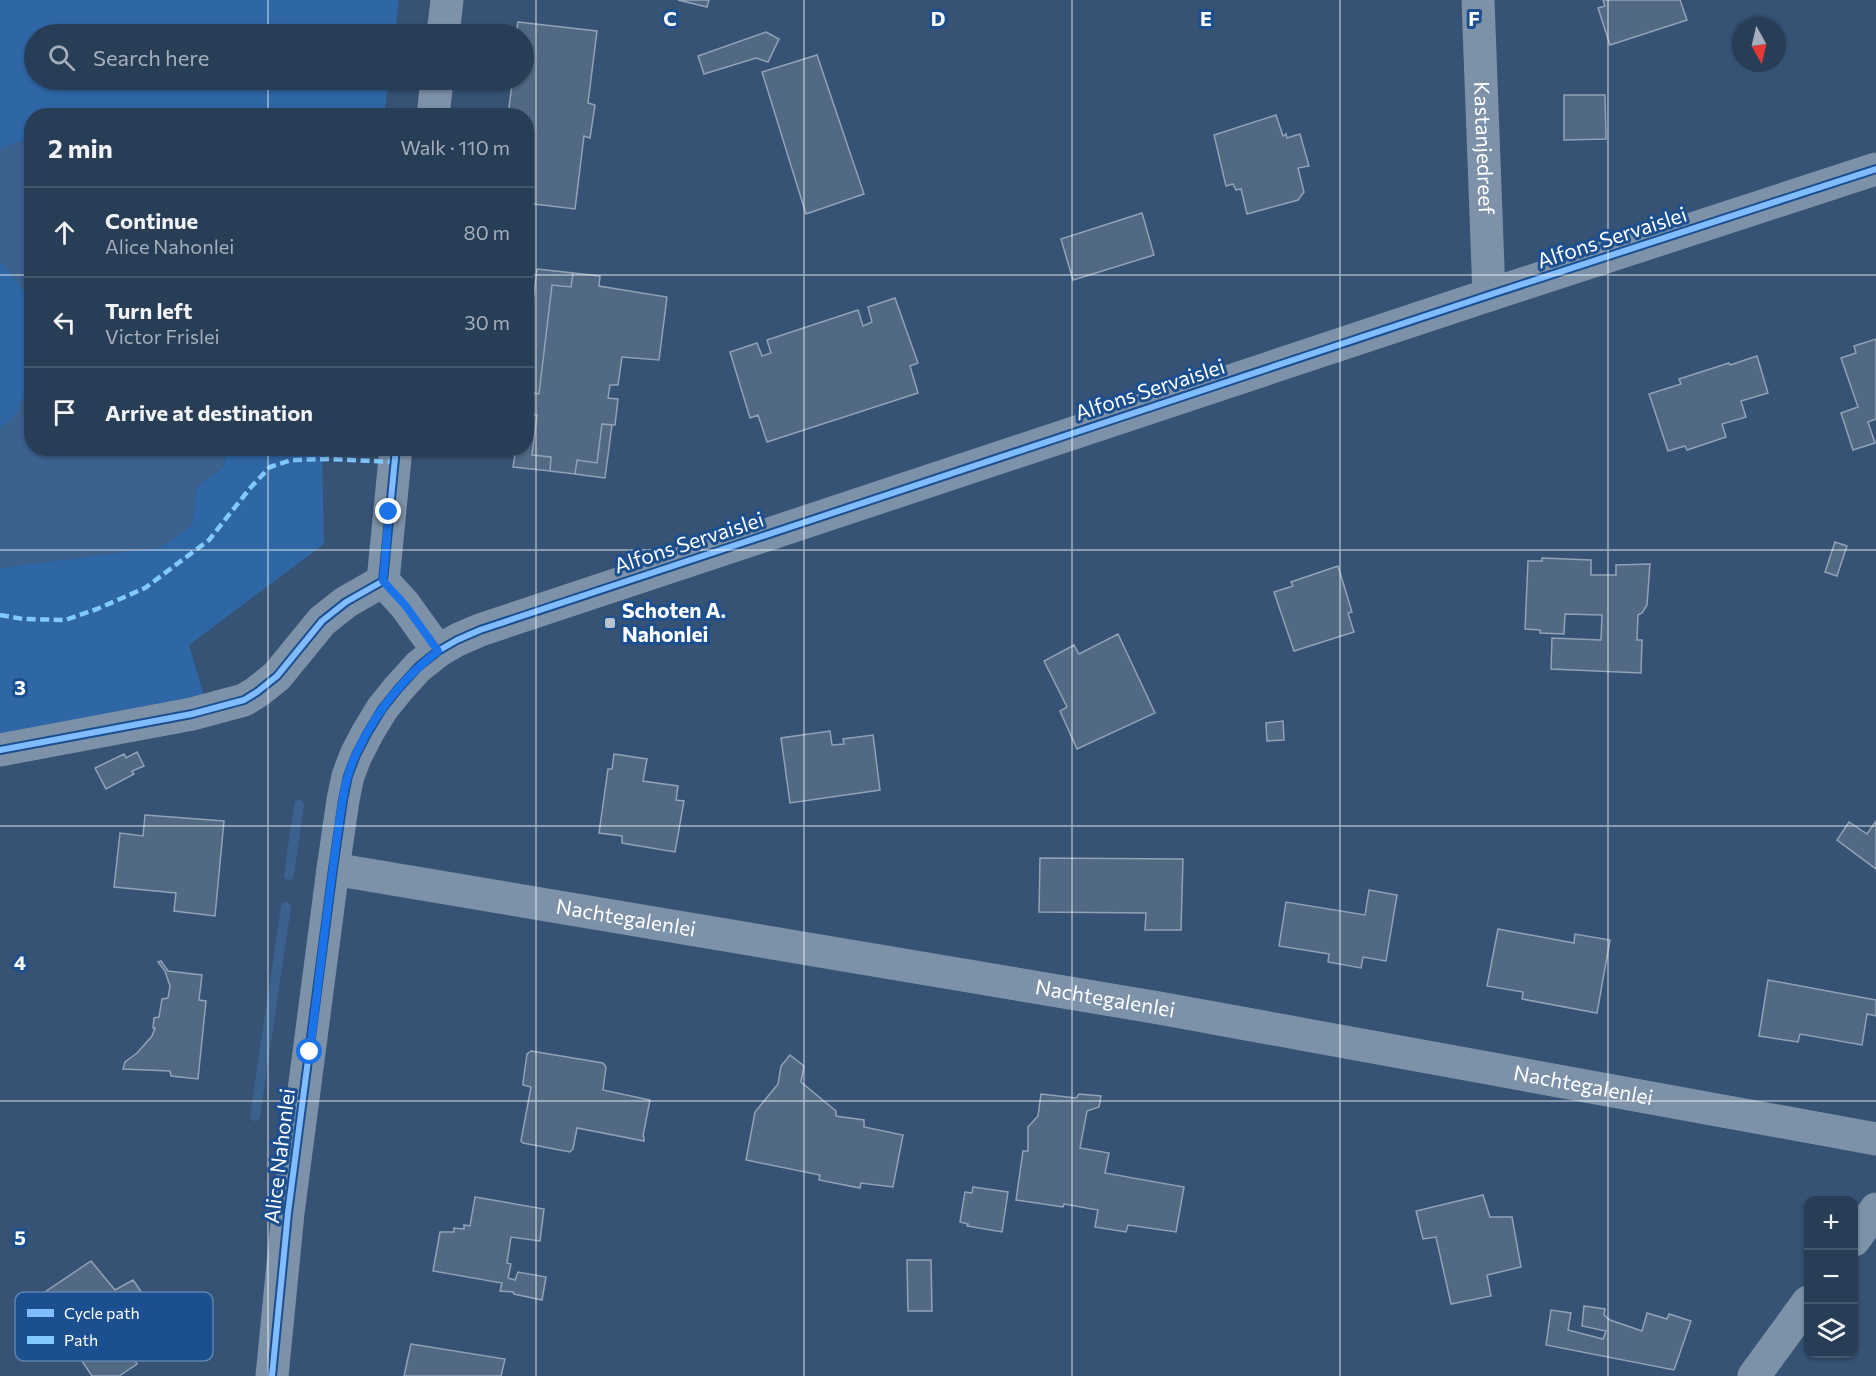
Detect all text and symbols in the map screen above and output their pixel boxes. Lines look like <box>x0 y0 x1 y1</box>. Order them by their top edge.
text: C <box>663 6 677 30</box>
text: D <box>931 6 945 30</box>
text: E <box>1200 6 1212 30</box>
text: F <box>1468 6 1480 30</box>
north arrow <box>1732 18 1786 72</box>
search box <box>24 24 534 90</box>
icon: search <box>45 41 78 74</box>
text: Search here <box>93 44 209 71</box>
street label: Kastanjedreef <box>1470 81 1500 216</box>
text: 2 min <box>48 132 113 163</box>
text: Walk · 110 m <box>400 135 510 159</box>
street label: Alfons Servaislei <box>1534 201 1690 273</box>
text: Continue <box>105 207 198 234</box>
icon: ahead <box>48 216 81 249</box>
text: 80 m <box>464 220 510 244</box>
text: Alice Nahonlei <box>105 234 234 258</box>
text: Turn left <box>105 297 192 324</box>
icon: left <box>48 306 81 339</box>
text: 30 m <box>464 310 510 334</box>
text: Victor Frislei <box>105 324 220 348</box>
street label: Alfons Servaislei <box>1072 353 1228 425</box>
icon: arrive <box>48 396 81 429</box>
text: Arrive at destination <box>105 399 313 426</box>
route end <box>375 498 401 524</box>
street label: Alfons Servaislei <box>611 506 767 578</box>
place label: Schoten A. Nahonlei <box>622 597 726 646</box>
marker: Schoten A. Nahonlei <box>603 616 617 630</box>
text: 3 <box>14 675 26 699</box>
street label: Nachtegalenlei <box>554 893 698 941</box>
text: 4 <box>14 950 26 974</box>
street label: Nachtegalenlei <box>1034 973 1177 1022</box>
route start <box>296 1038 322 1064</box>
street label: Nachtegalenlei <box>1512 1059 1655 1109</box>
street label: Alice Nahonlei <box>258 1087 299 1225</box>
map controls <box>1804 1196 1858 1358</box>
button: + <box>1804 1196 1858 1250</box>
text: 5 <box>14 1225 26 1249</box>
button: − <box>1804 1250 1858 1304</box>
legend <box>15 1292 213 1361</box>
text: Cycle path <box>64 1303 140 1322</box>
button: layers <box>1804 1304 1858 1358</box>
text: Path <box>64 1330 98 1349</box>

